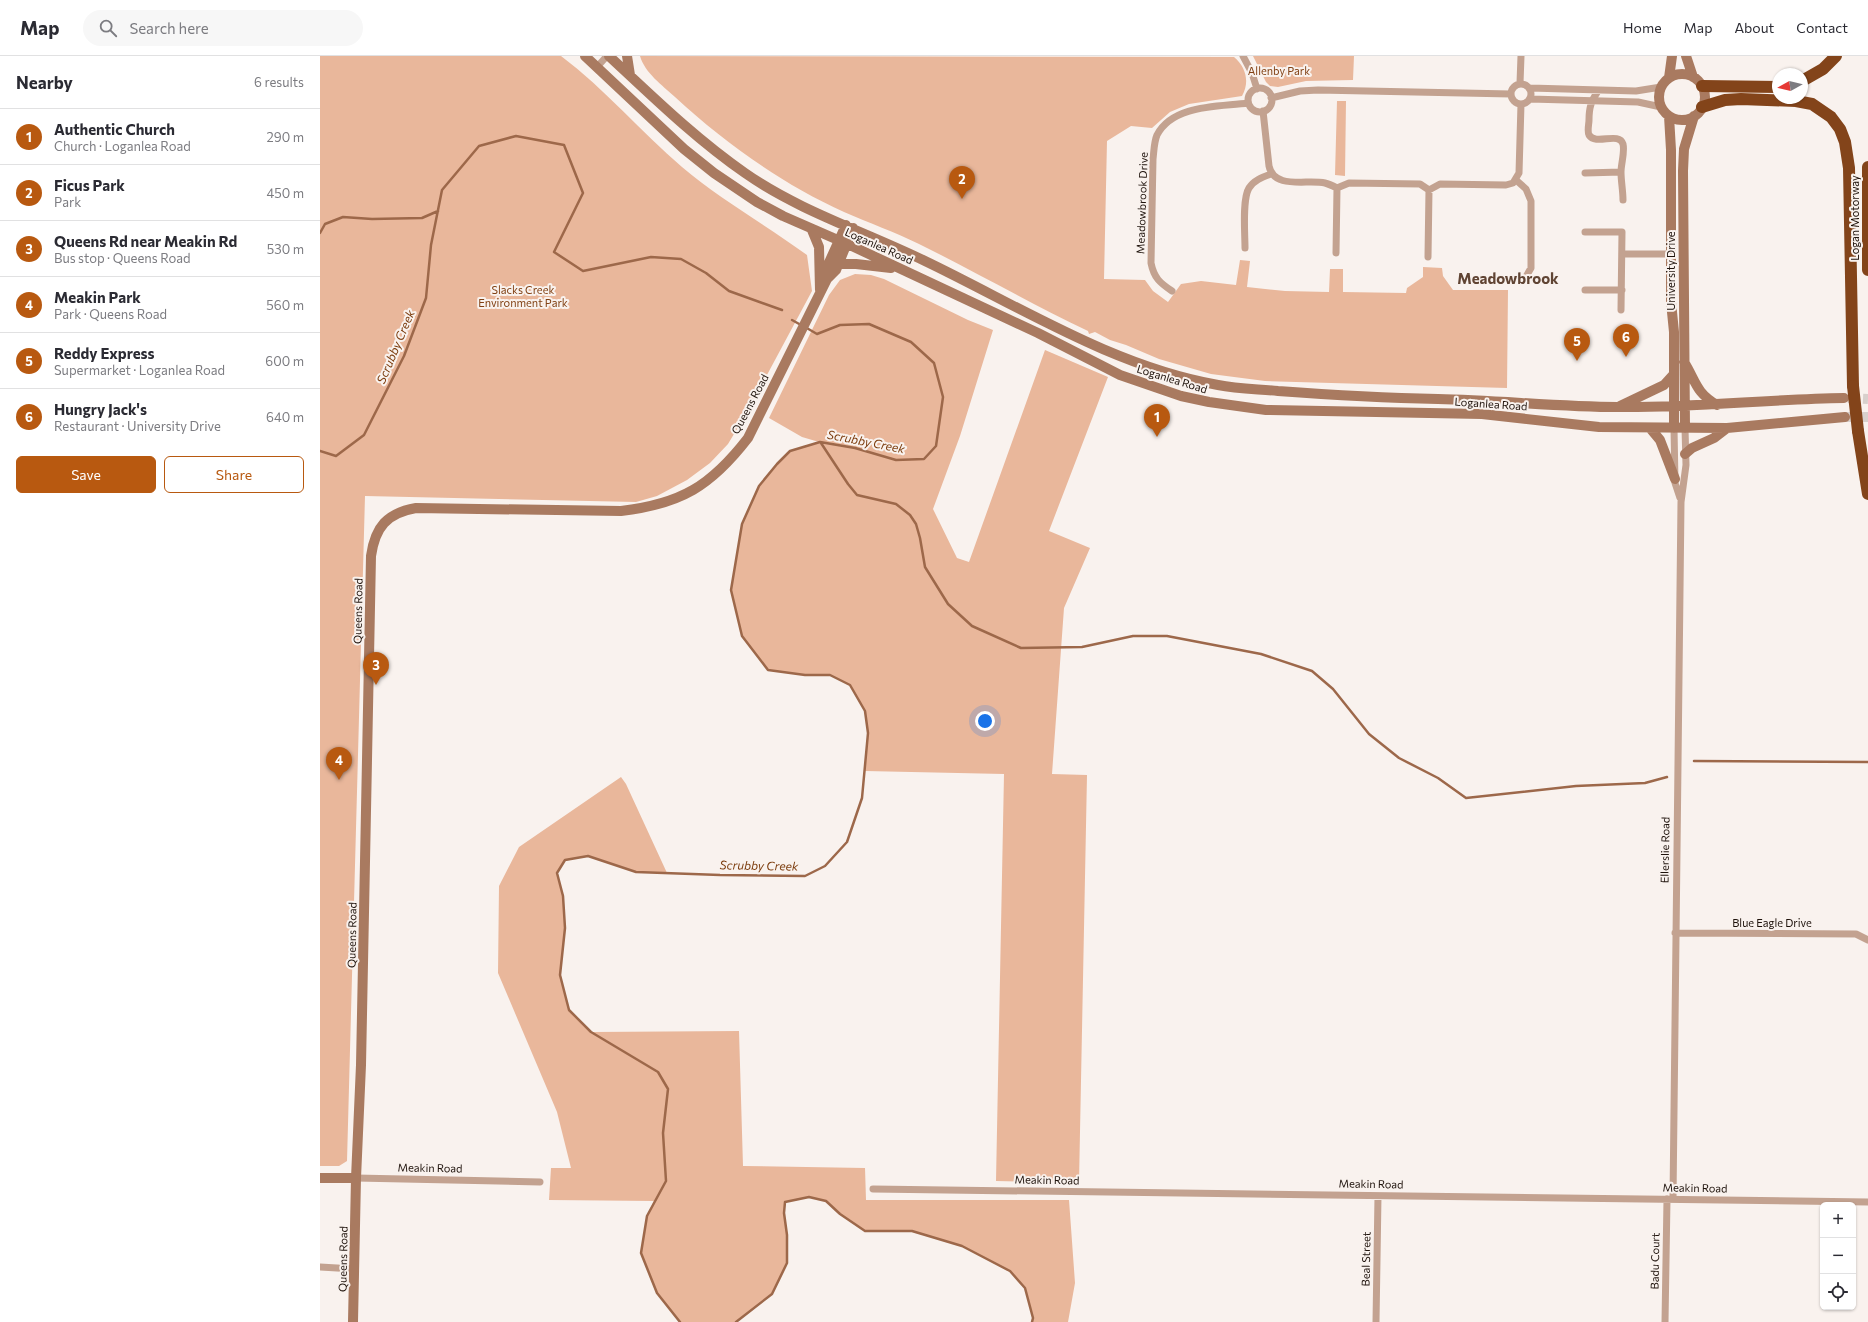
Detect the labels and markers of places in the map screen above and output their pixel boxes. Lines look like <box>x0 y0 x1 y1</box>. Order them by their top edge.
pin: 2 <box>949 166 975 199</box>
pin: 6 <box>1613 324 1639 357</box>
pin: 5 <box>1564 328 1590 361</box>
pin: 1 <box>1144 404 1170 437</box>
pin: 3 <box>363 652 389 685</box>
pin: 4 <box>326 747 352 780</box>

